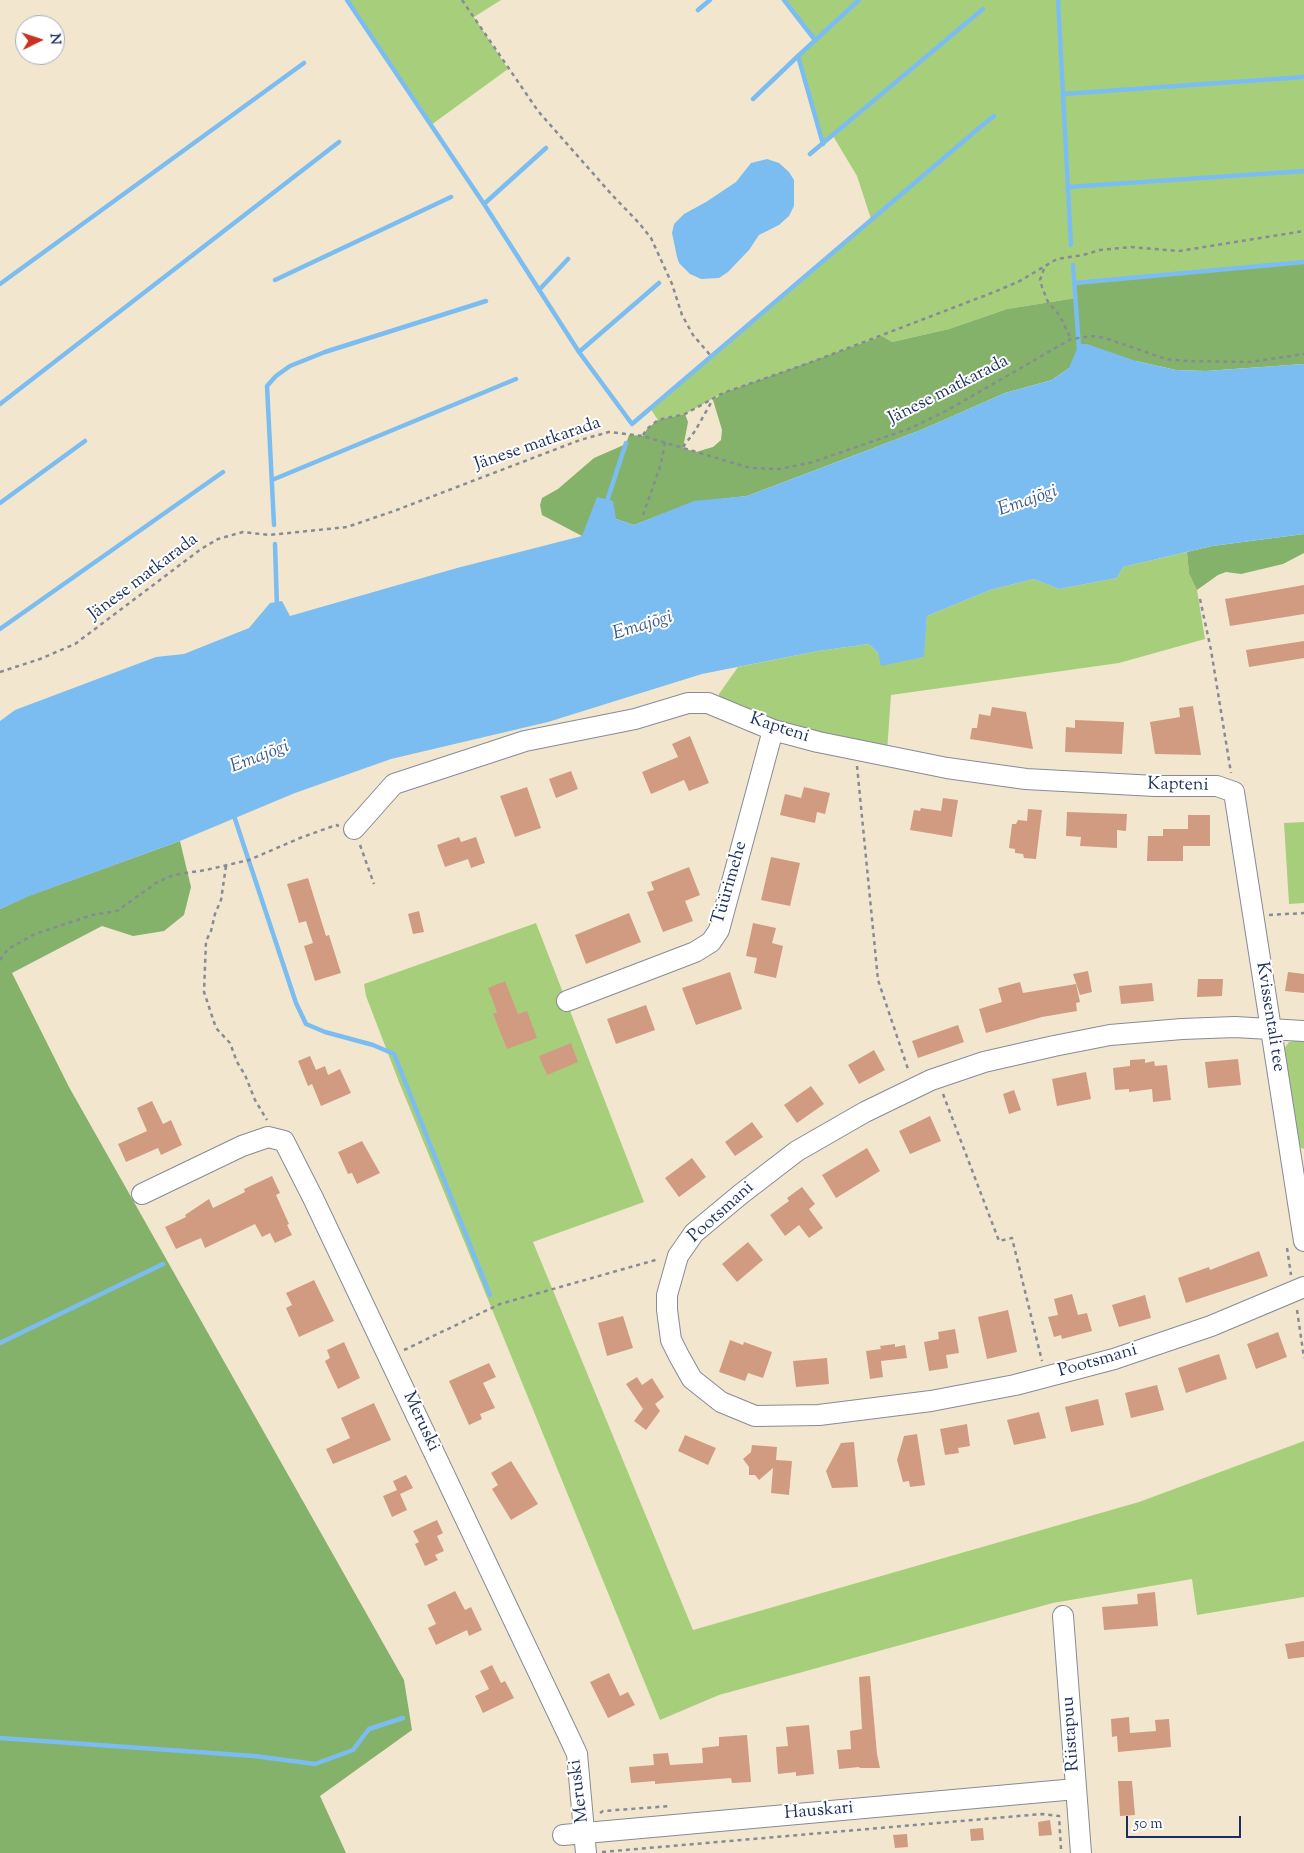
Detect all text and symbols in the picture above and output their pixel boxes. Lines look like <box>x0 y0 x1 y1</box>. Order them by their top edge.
north arrow <box>15 15 65 65</box>
text: N <box>44 33 64 45</box>
street label: Jänese matkarada <box>885 351 1013 431</box>
street label: Jänese matkarada <box>472 413 604 477</box>
water label: Emajõgi <box>995 481 1061 523</box>
street label: Jänese matkarada <box>85 530 203 626</box>
water label: Emajõgi <box>610 607 676 647</box>
street label: Kapteni <box>746 709 812 749</box>
water label: Emajõgi <box>227 736 293 780</box>
street label: Kapteni <box>1147 775 1209 797</box>
street label: Tüürimehe <box>709 839 753 927</box>
street label: Kvissentali tee <box>1250 961 1288 1073</box>
street label: Pootsmani <box>685 1178 759 1248</box>
street label: Pootsmani <box>1056 1340 1140 1384</box>
street label: Meruski <box>397 1389 443 1455</box>
street label: Riistapuu <box>1059 1696 1085 1772</box>
street label: Meruski <box>565 1758 595 1824</box>
street label: Hauskari <box>783 1798 855 1826</box>
scale bar <box>1129 1806 1244 1838</box>
text: 50 m <box>1134 1814 1163 1835</box>

